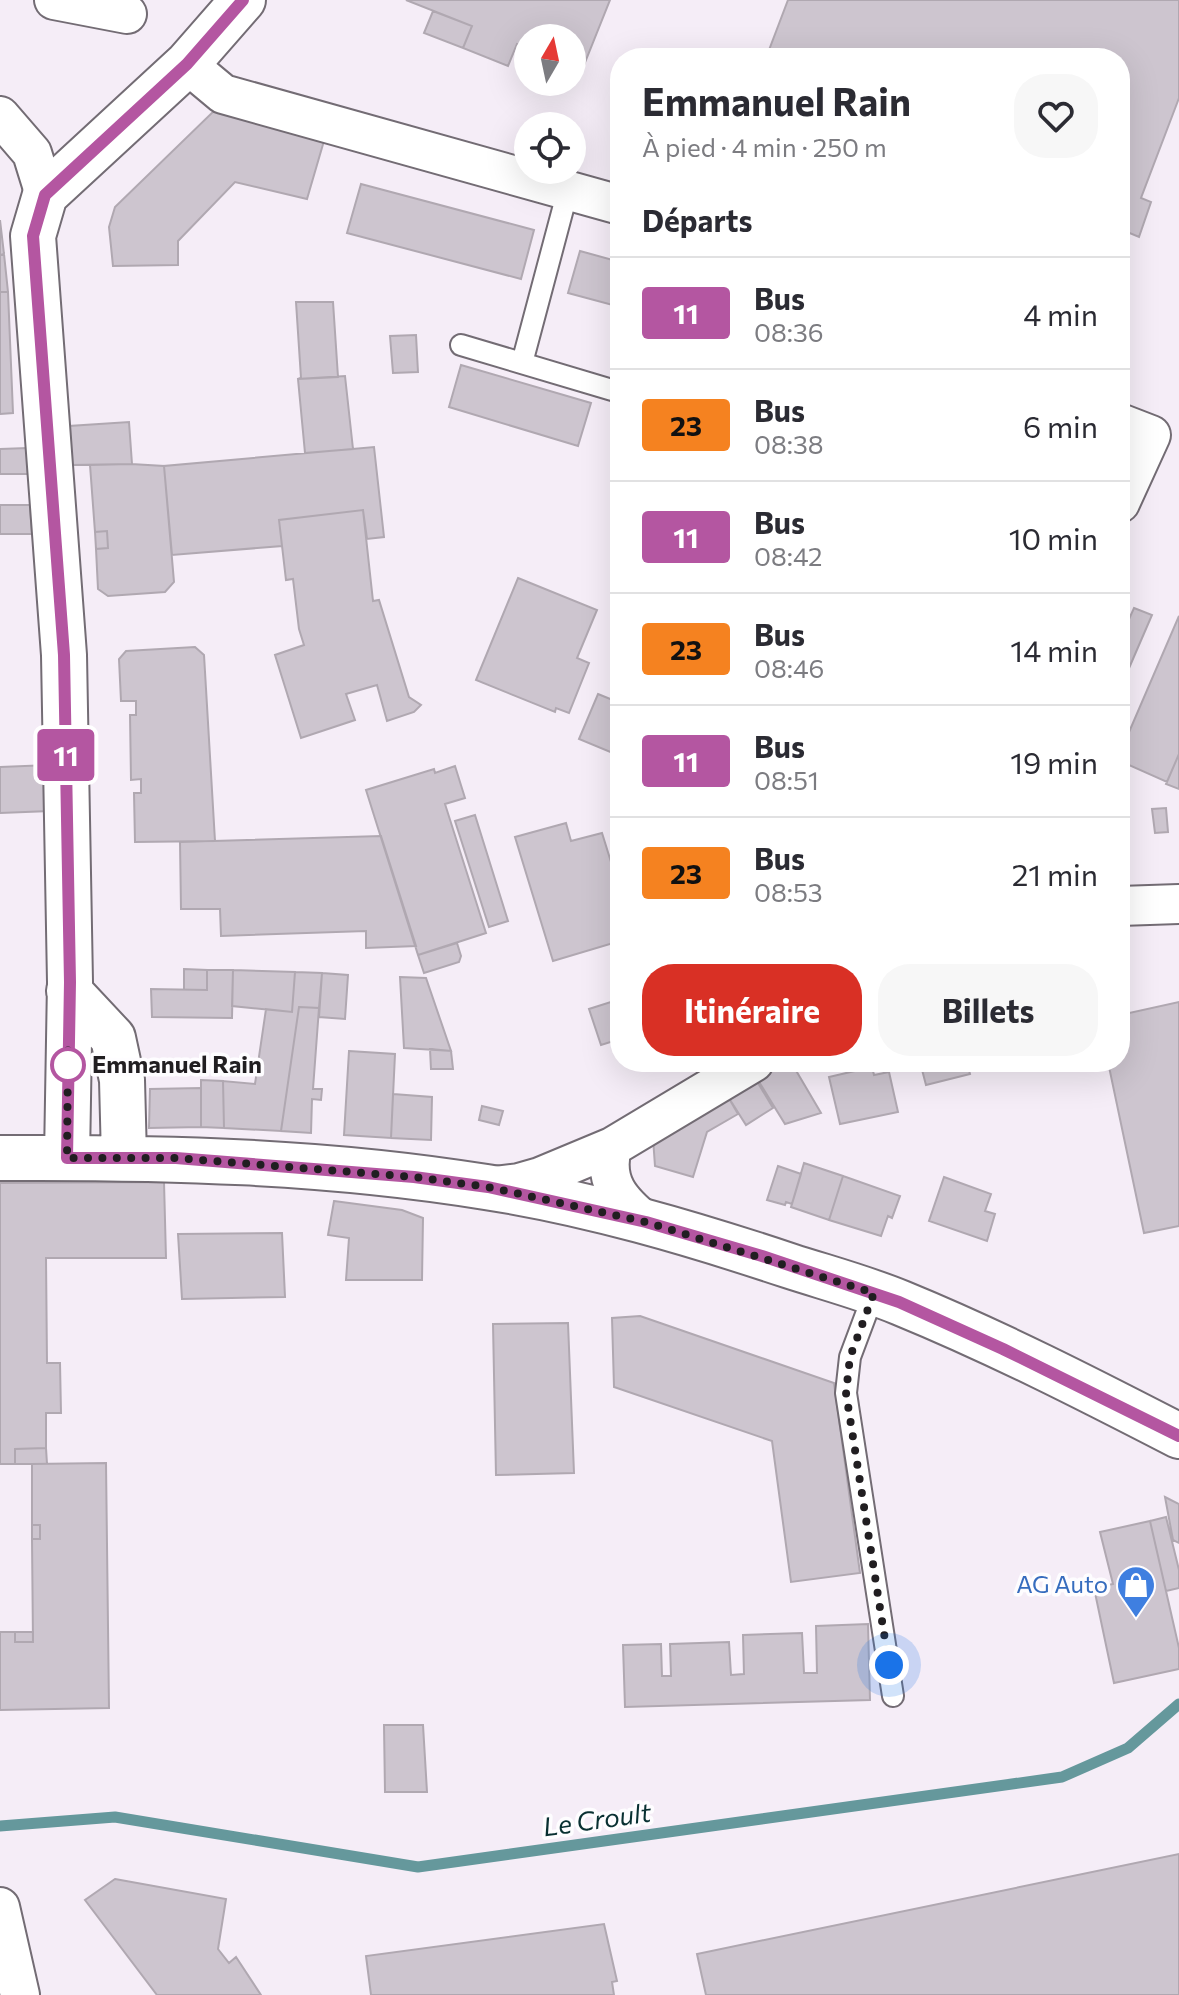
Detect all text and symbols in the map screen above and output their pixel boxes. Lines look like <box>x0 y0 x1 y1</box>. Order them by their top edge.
north arrow <box>514 24 586 96</box>
map controls <box>514 24 586 184</box>
button: heart <box>1014 74 1098 158</box>
text: Emmanuel Rain <box>642 77 911 124</box>
button: locate <box>514 112 586 184</box>
text: À pied · 4 min · 250 m <box>642 131 887 162</box>
text: Départs <box>642 201 752 238</box>
text: Bus <box>754 279 805 316</box>
text: 4 min <box>1023 295 1098 332</box>
text: 11 <box>673 296 699 330</box>
text: 08:36 <box>754 316 824 347</box>
text: Bus <box>754 391 805 428</box>
text: 6 min <box>1023 407 1098 444</box>
text: 23 <box>670 408 702 442</box>
text: 08:38 <box>754 428 824 459</box>
text: Bus <box>754 503 805 540</box>
text: 10 min <box>1009 519 1098 556</box>
text: 11 <box>673 520 699 554</box>
text: 08:42 <box>754 540 823 571</box>
text: Bus <box>754 615 805 652</box>
text: 14 min <box>1010 631 1098 668</box>
text: 23 <box>670 632 702 666</box>
text: 08:46 <box>754 652 824 683</box>
text: Bus <box>754 727 805 764</box>
line badge: 11 <box>30 729 102 781</box>
text: 11 <box>53 738 79 772</box>
text: 19 min <box>1010 743 1098 780</box>
text: 11 <box>673 744 699 778</box>
text: 08:51 <box>754 764 819 795</box>
text: Bus <box>754 839 805 876</box>
text: 21 min <box>1012 855 1098 892</box>
text: 23 <box>670 856 702 890</box>
text: 08:53 <box>754 876 823 907</box>
button: Itinéraire <box>642 964 862 1056</box>
button: Billets <box>878 964 1098 1056</box>
marker: Emmanuel Rain <box>51 1048 85 1082</box>
place label: Emmanuel Rain <box>92 1049 262 1078</box>
shop icon: AG Auto <box>1115 1564 1157 1619</box>
place label: AG Auto <box>1016 1569 1108 1598</box>
your location <box>869 1645 909 1685</box>
water label: Le Croult <box>541 1795 654 1841</box>

